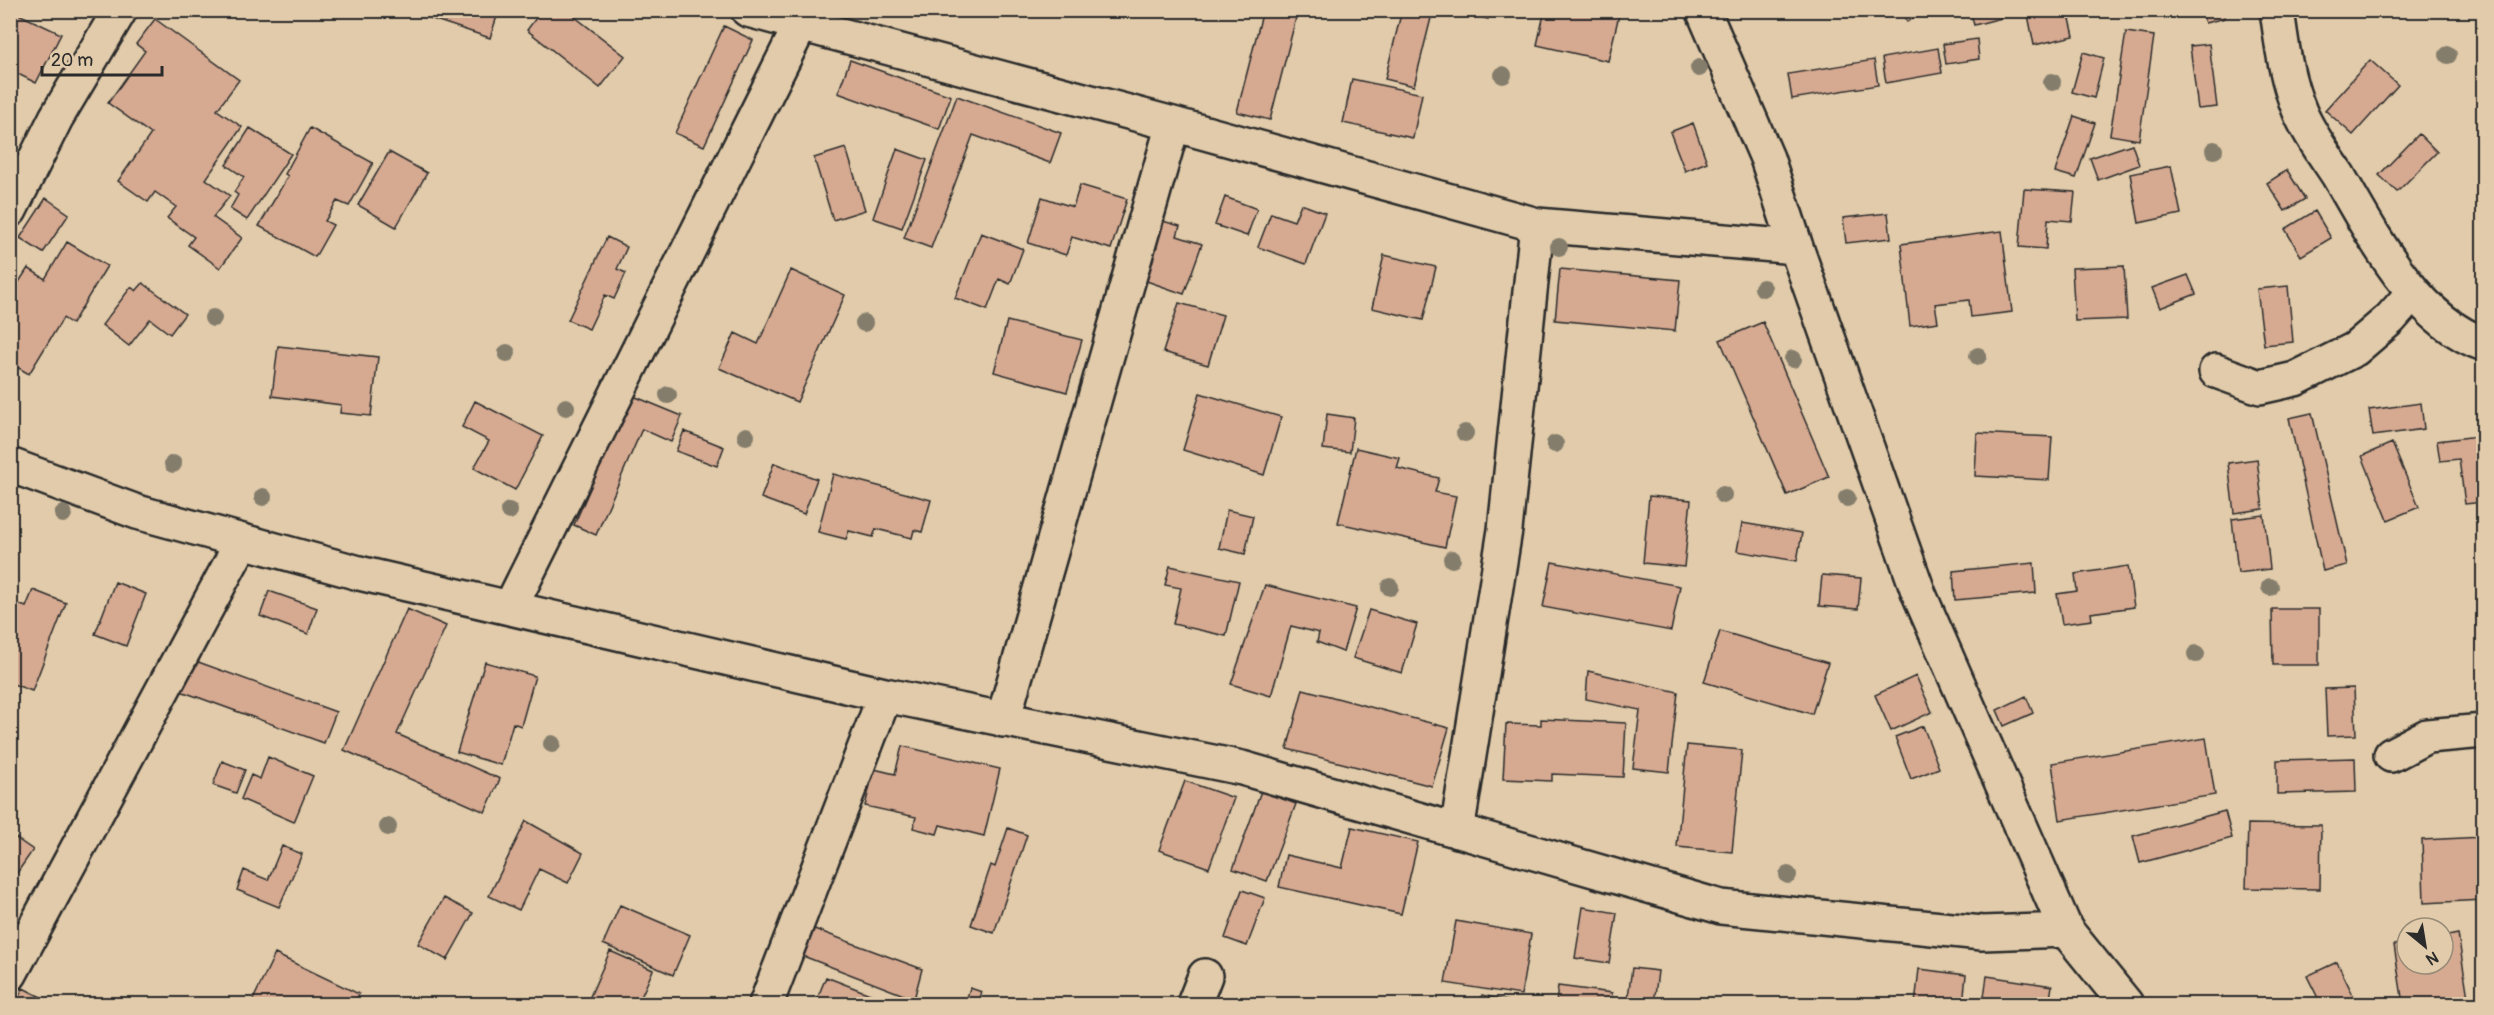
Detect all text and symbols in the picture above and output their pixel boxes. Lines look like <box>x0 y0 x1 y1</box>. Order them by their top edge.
scale bar <box>42 39 162 77</box>
text: 20 m <box>51 49 93 72</box>
north arrow <box>2395 916 2455 976</box>
text: N <box>2422 947 2442 970</box>

